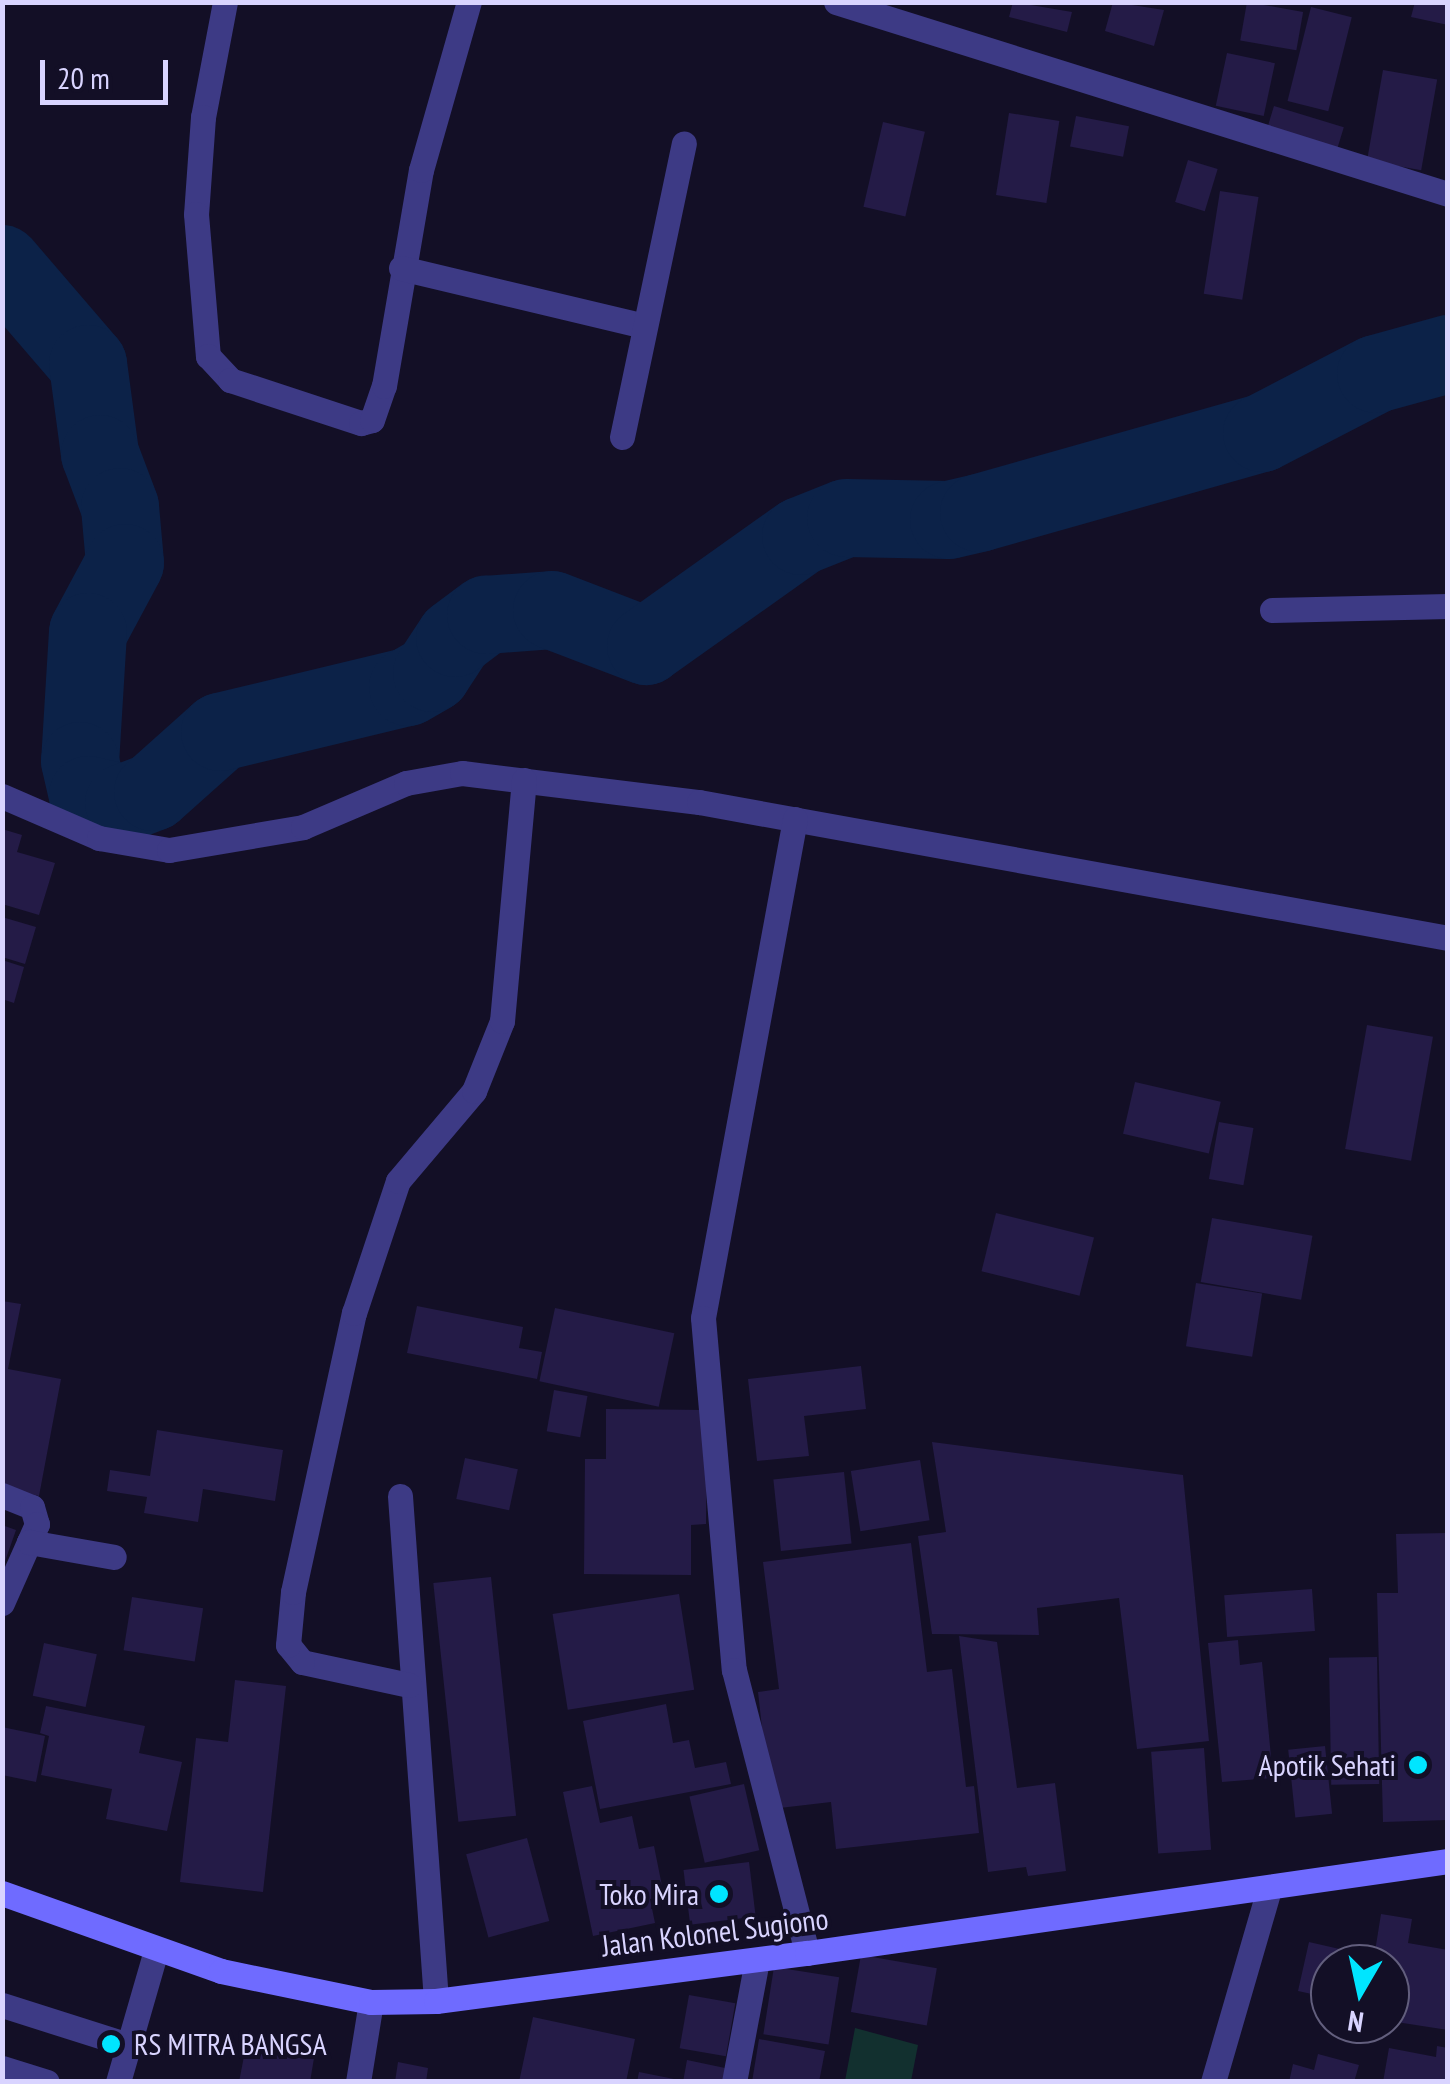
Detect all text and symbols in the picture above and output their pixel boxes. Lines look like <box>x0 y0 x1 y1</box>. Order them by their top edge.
scale bar <box>45 40 172 102</box>
text: 20 m <box>57 58 110 97</box>
place label: Apotik Sehati <box>1258 1747 1396 1783</box>
marker: Apotik Sehati <box>1405 1752 1431 1778</box>
place label: Toko Mira <box>599 1876 699 1912</box>
marker: Toko Mira <box>708 1883 730 1905</box>
street label: Jalan Kolonel Sugiono <box>600 1900 830 1964</box>
north arrow <box>1310 1944 1410 2044</box>
text: N <box>1345 2003 1366 2042</box>
place label: RS MITRA BANGSA <box>134 2026 328 2062</box>
marker: RS MITRA BANGSA <box>98 2031 124 2057</box>

